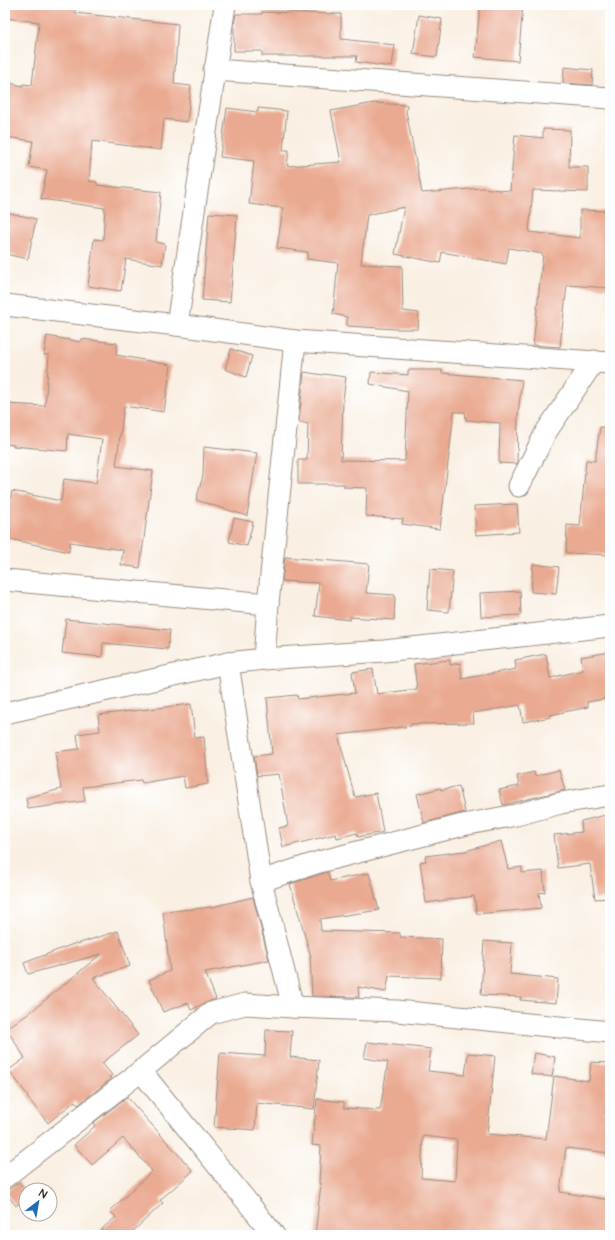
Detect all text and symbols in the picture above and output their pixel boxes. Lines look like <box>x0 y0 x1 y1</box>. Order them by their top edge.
north arrow <box>18 1182 58 1222</box>
text: N <box>36 1186 50 1202</box>

